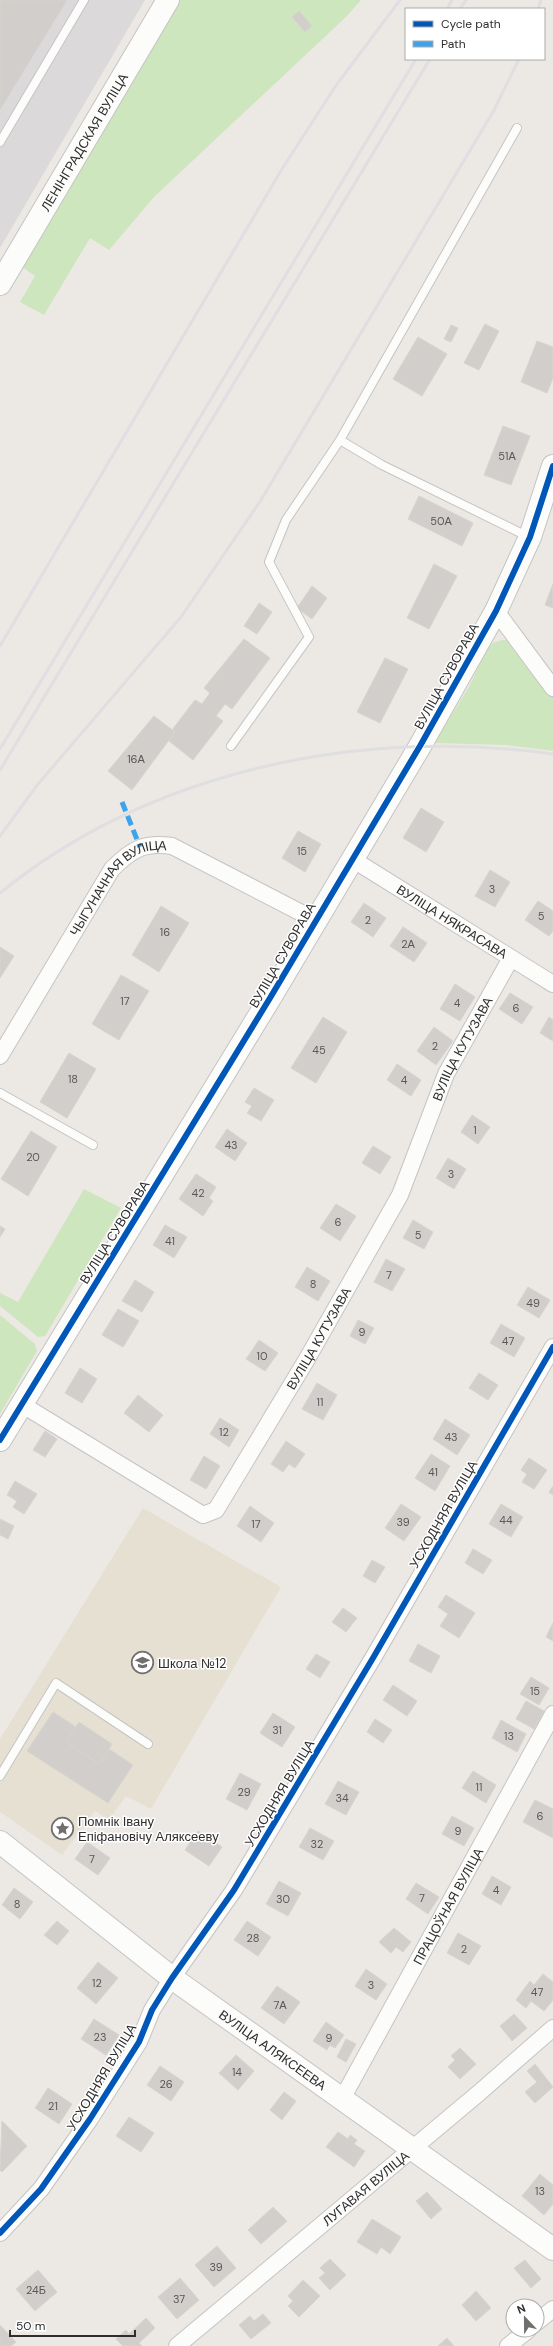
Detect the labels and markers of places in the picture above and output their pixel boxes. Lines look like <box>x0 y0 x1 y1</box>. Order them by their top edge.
school or university icon: Школа №12 <box>129 1650 155 1676</box>
place label: Школа №12 <box>158 1655 226 1672</box>
place label: Помнік Івану Епіфановічу Аляксееву <box>78 1813 219 1845</box>
place icon: Помнік Івану Епіфановічу Аляксееву <box>49 1815 75 1841</box>

